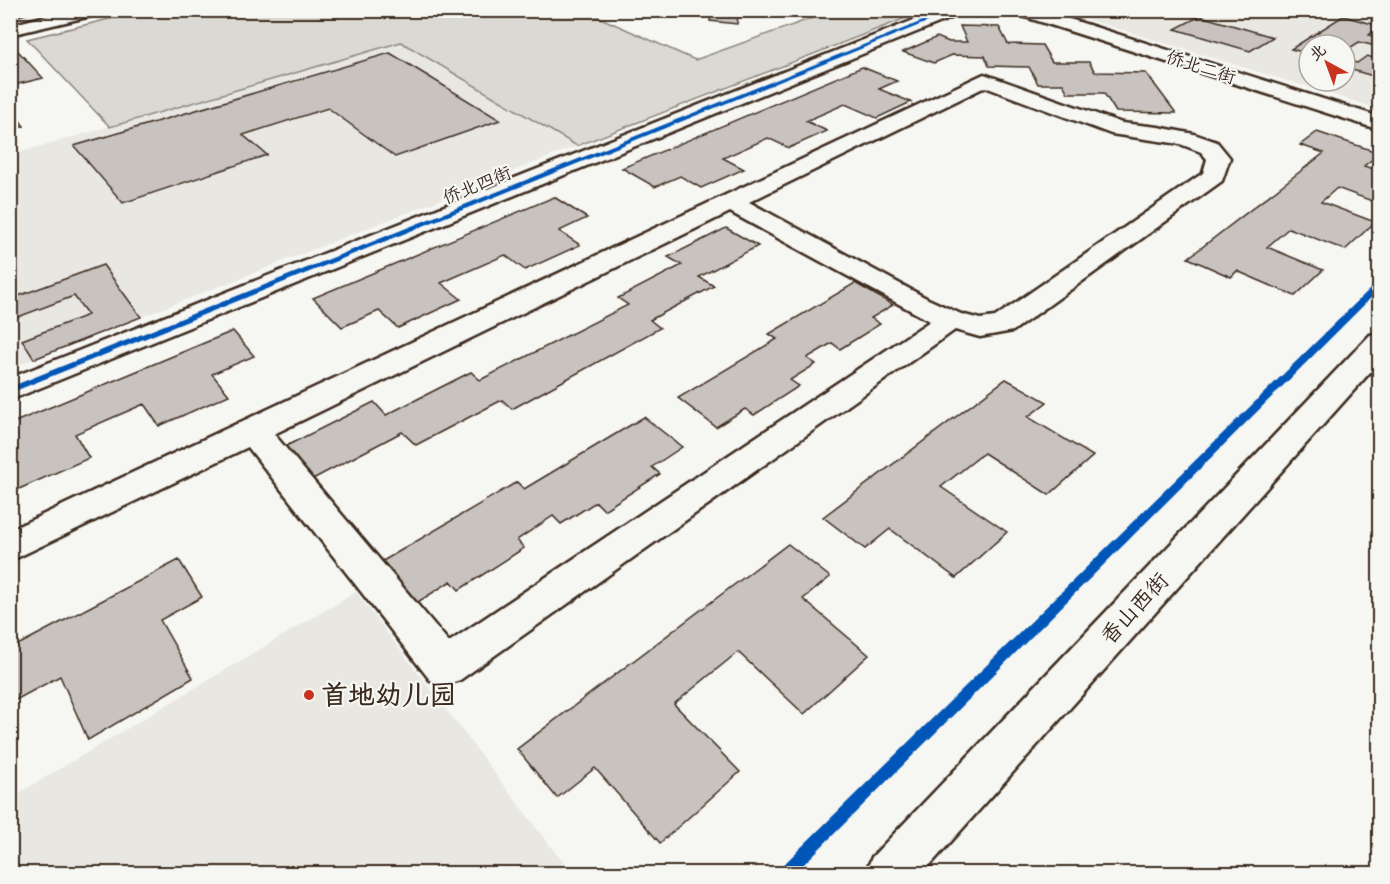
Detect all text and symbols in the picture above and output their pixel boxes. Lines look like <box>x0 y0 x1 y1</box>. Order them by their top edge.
north arrow <box>1297 33 1357 93</box>
text: 北 <box>1304 38 1330 65</box>
street label: 侨北二街 <box>1163 44 1239 90</box>
street label: 侨北四街 <box>439 159 515 210</box>
street label: 香山西街 <box>1093 566 1175 650</box>
place label: 首地幼儿园 <box>321 676 456 712</box>
marker: 首地幼儿园 <box>302 688 316 702</box>

